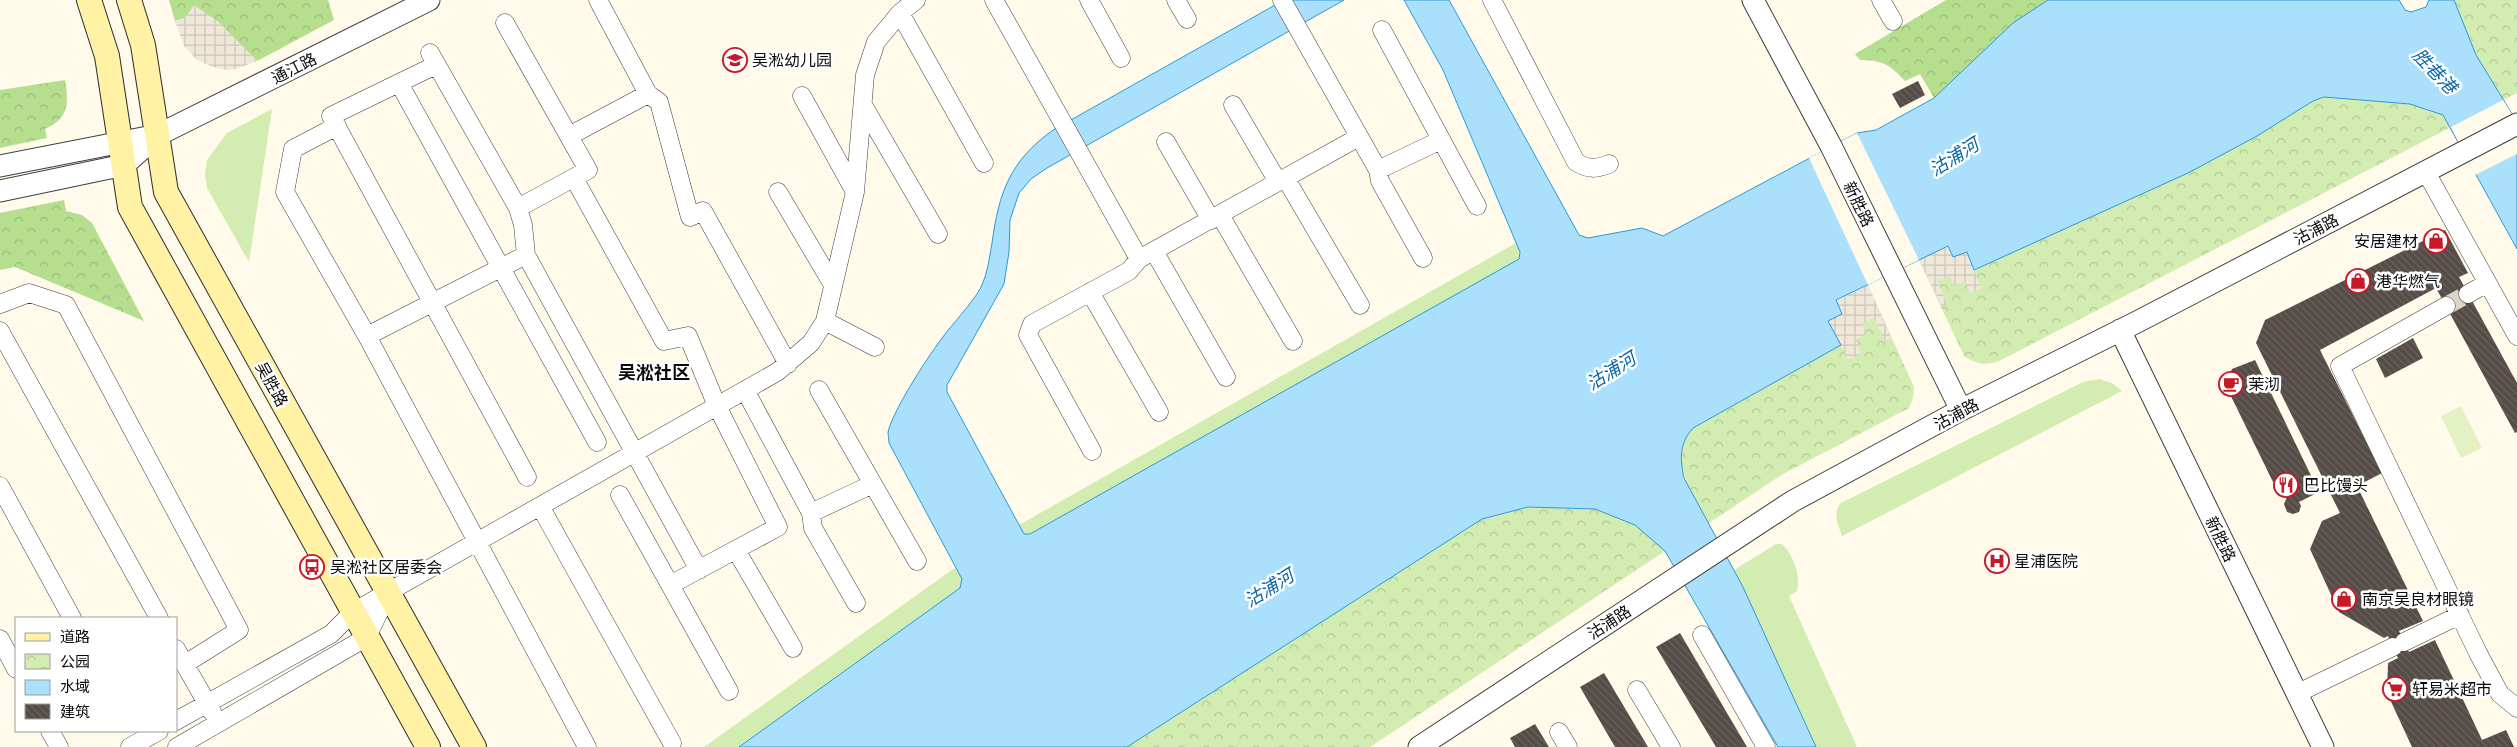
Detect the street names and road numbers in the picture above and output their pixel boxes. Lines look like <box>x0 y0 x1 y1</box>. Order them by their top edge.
street label: 通江路 <box>268 48 320 88</box>
street label: 新胜路 <box>1839 178 1879 230</box>
street label: 沽浦路 <box>2290 209 2342 249</box>
street label: 吴胜路 <box>252 358 292 410</box>
street label: 沽浦路 <box>1930 394 1982 434</box>
street label: 新胜路 <box>2201 513 2241 565</box>
street label: 沽浦路 <box>1583 601 1635 643</box>

